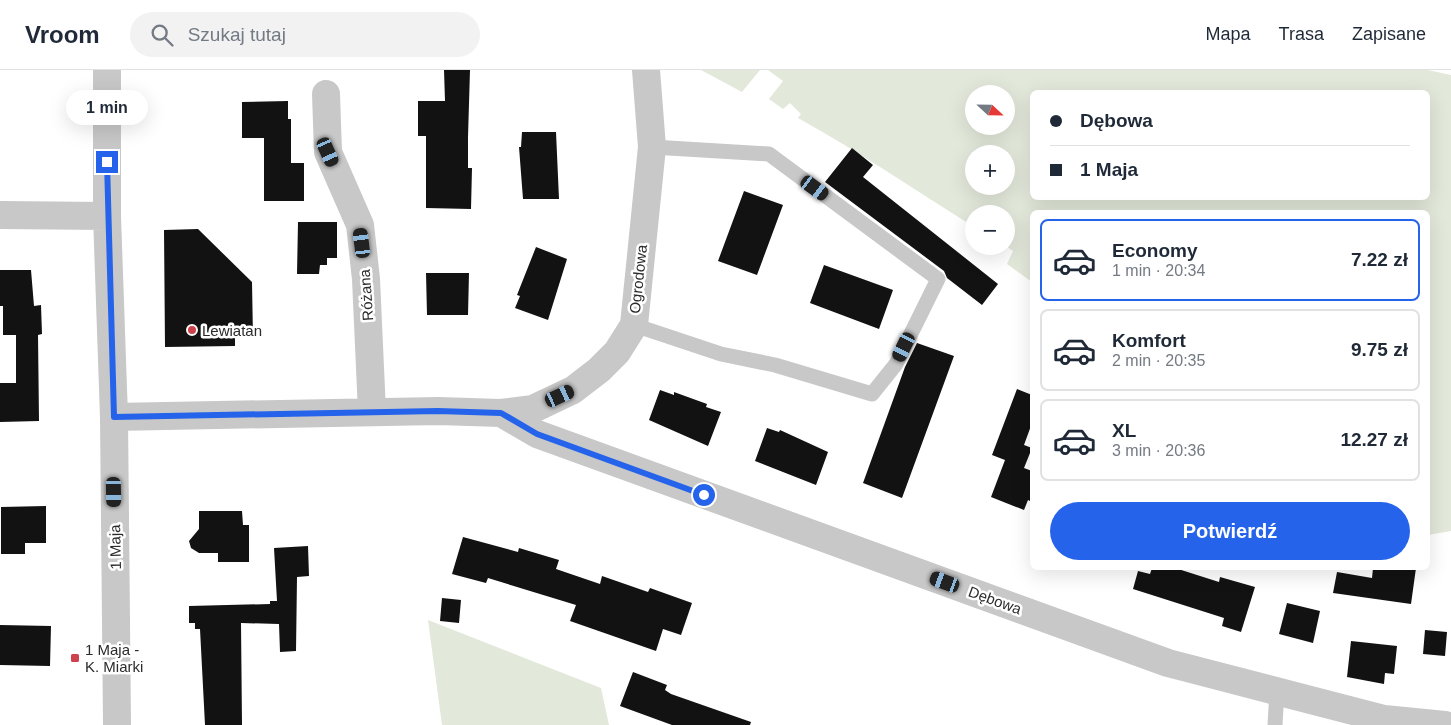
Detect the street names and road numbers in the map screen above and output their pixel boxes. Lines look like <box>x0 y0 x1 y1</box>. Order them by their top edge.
street label: Ogrodowa <box>626 243 650 314</box>
street label: Różana <box>356 268 376 321</box>
street label: 1 Maja <box>106 524 124 570</box>
street label: Dębowa <box>966 583 1024 618</box>

